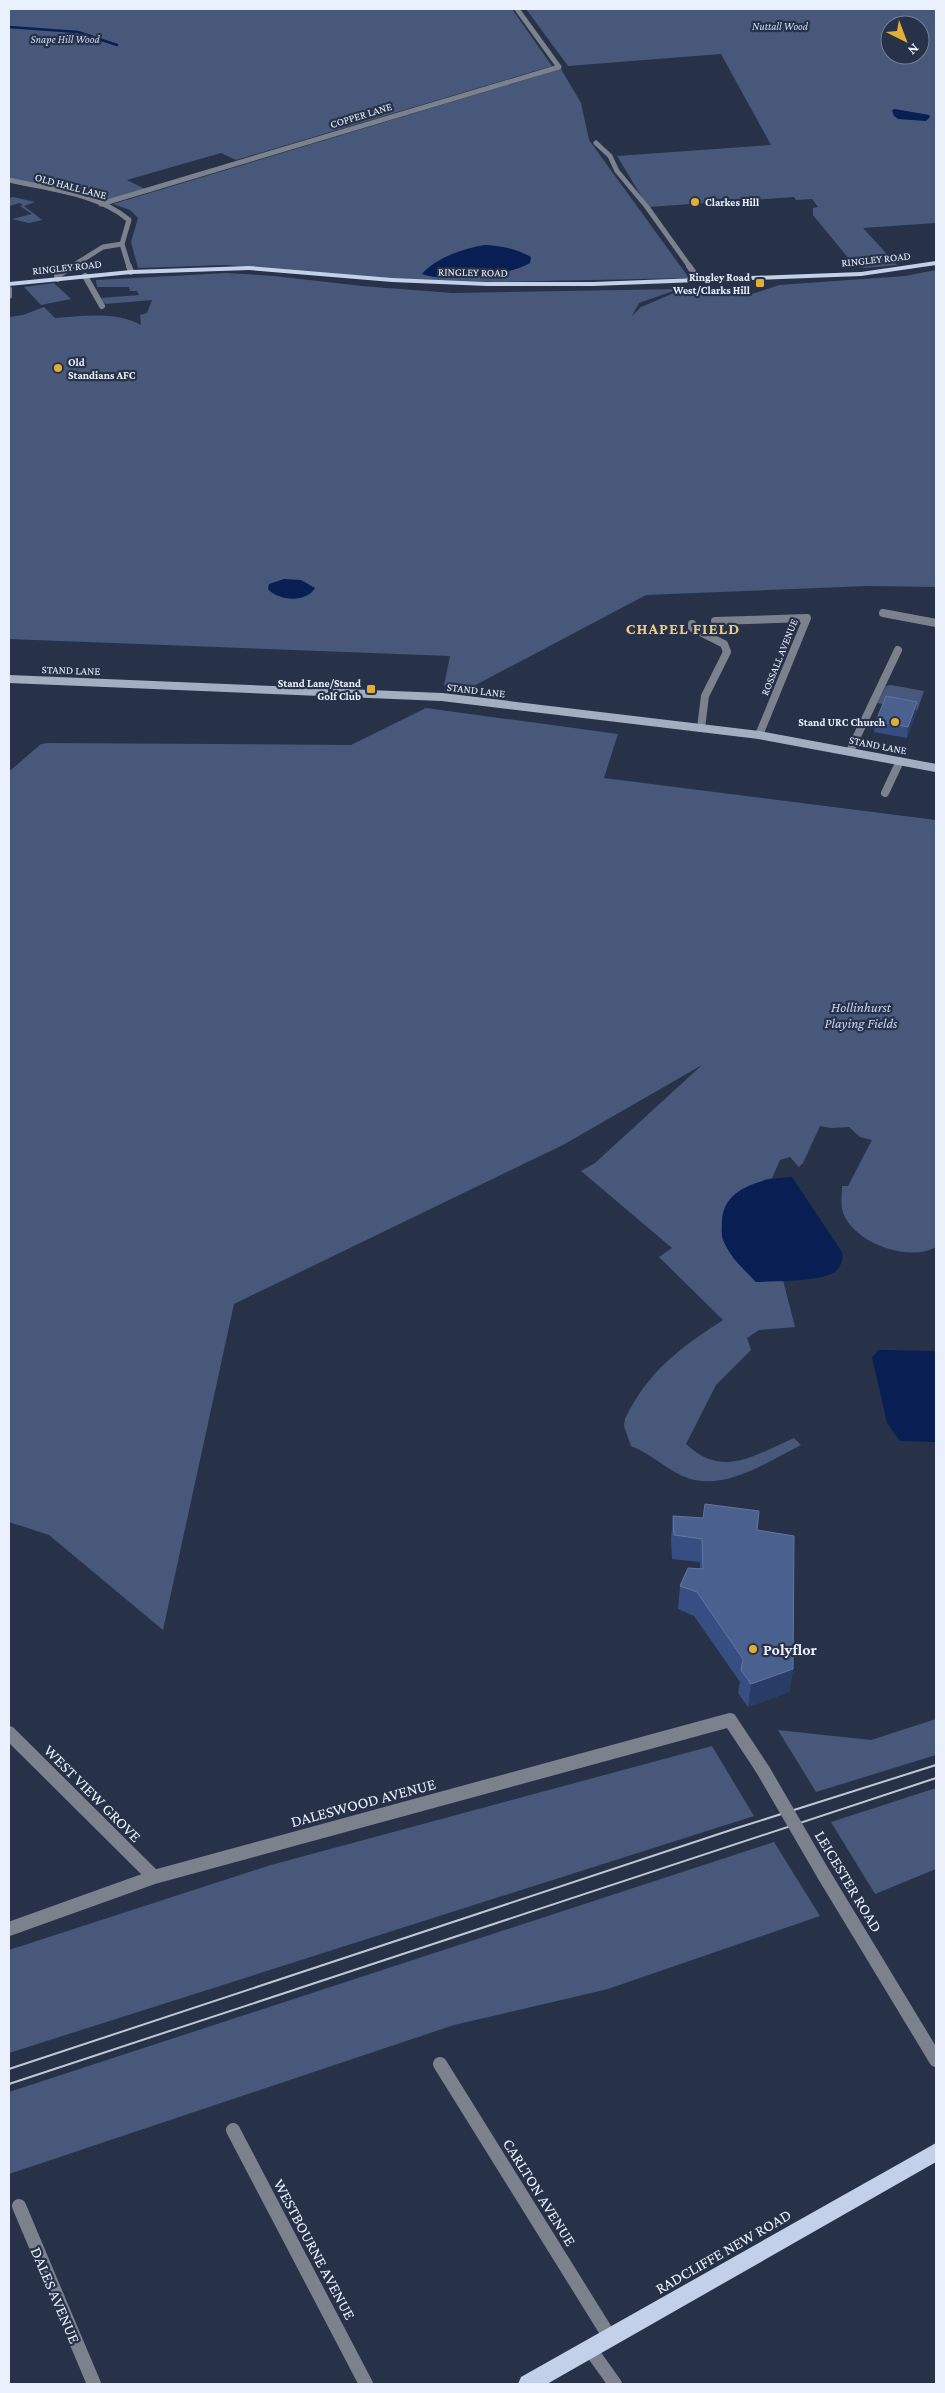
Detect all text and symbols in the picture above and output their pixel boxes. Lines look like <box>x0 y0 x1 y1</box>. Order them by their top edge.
north arrow <box>880 15 930 65</box>
park label: Nuttall Wood <box>752 20 809 32</box>
park label: Snape Hill Wood <box>30 33 100 46</box>
text: N <box>904 41 923 59</box>
street label: COPPER LANE <box>329 100 393 130</box>
street label: OLD HALL LANE <box>34 171 108 201</box>
marker: Clarkes Hill <box>689 196 701 208</box>
place label: Clarkes Hill <box>705 196 760 208</box>
street label: RINGLEY ROAD <box>841 249 911 269</box>
street label: RINGLEY ROAD <box>32 257 102 277</box>
street label: RINGLEY ROAD <box>438 265 508 279</box>
place label: Ringley Road West/Clarks Hill <box>672 271 751 296</box>
marker: Ringley Road West/Clarks Hill <box>754 277 766 289</box>
place label: Old Standians AFC <box>68 356 136 381</box>
marker: Old Standians AFC <box>52 362 64 374</box>
street label: ROSSALL AVENUE <box>758 617 800 697</box>
district label: CHAPEL FIELD <box>626 620 740 637</box>
street label: STAND LANE <box>42 663 100 677</box>
place label: Stand Lane/Stand Golf Club <box>278 677 361 702</box>
street label: STAND LANE <box>446 680 506 700</box>
marker: Stand Lane/Stand Golf Club <box>365 683 377 695</box>
place label: Stand URC Church <box>798 716 886 728</box>
marker: Stand URC Church <box>889 716 901 728</box>
street label: STAND LANE <box>848 734 908 756</box>
park label: Hollinhurst Playing Fields <box>825 999 898 1031</box>
place label: Polyflor <box>763 1641 818 1658</box>
marker: Polyflor <box>747 1643 759 1655</box>
street label: WEST VIEW GROVE <box>41 1741 145 1845</box>
street label: DALESWOOD AVENUE <box>289 1775 438 1830</box>
street label: LEICESTER ROAD <box>812 1827 886 1935</box>
street label: CARLTON AVENUE <box>500 2136 580 2249</box>
street label: WESTBOURNE AVENUE <box>270 2176 359 2323</box>
street label: RADCLIFFE NEW ROAD <box>652 2206 794 2297</box>
street label: DALES AVENUE <box>28 2244 84 2346</box>

